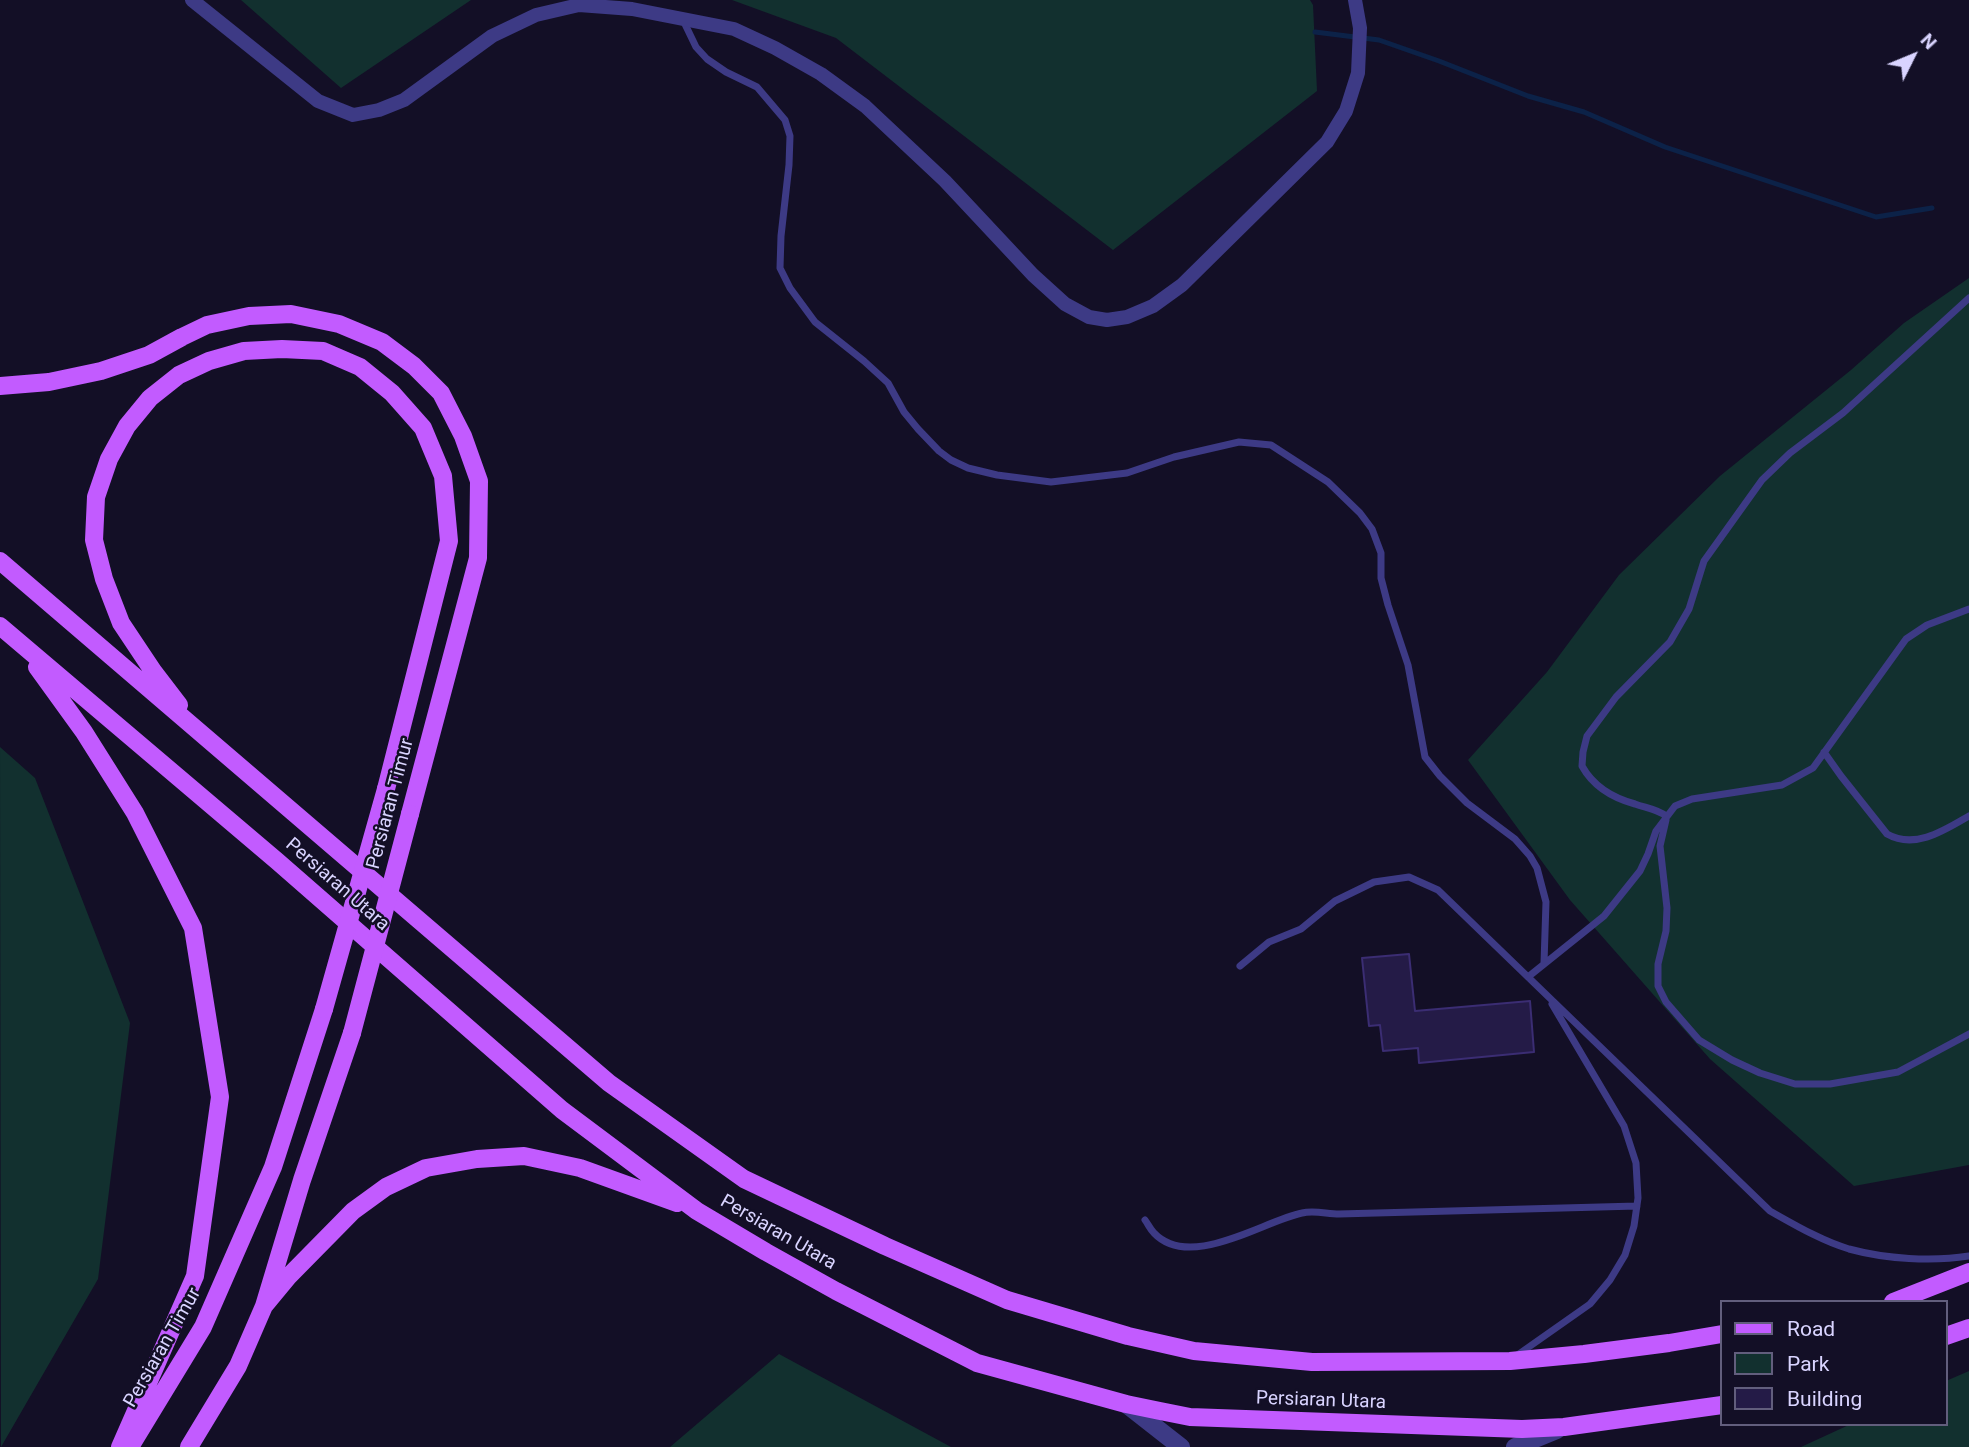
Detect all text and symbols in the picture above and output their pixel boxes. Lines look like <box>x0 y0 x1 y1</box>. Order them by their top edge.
north arrow <box>1878 21 1948 91</box>
text: N <box>1916 29 1942 54</box>
street label: Persiaran Timur <box>363 736 419 872</box>
street label: Persiaran Utara <box>280 834 394 936</box>
street label: Persiaran Utara <box>716 1191 840 1275</box>
street label: Persiaran Timur <box>120 1284 206 1412</box>
legend <box>1720 1300 1948 1426</box>
text: Road <box>1787 1317 1835 1341</box>
text: Park <box>1787 1352 1829 1376</box>
street label: Persiaran Utara <box>1256 1387 1386 1415</box>
text: Building <box>1787 1387 1862 1411</box>

